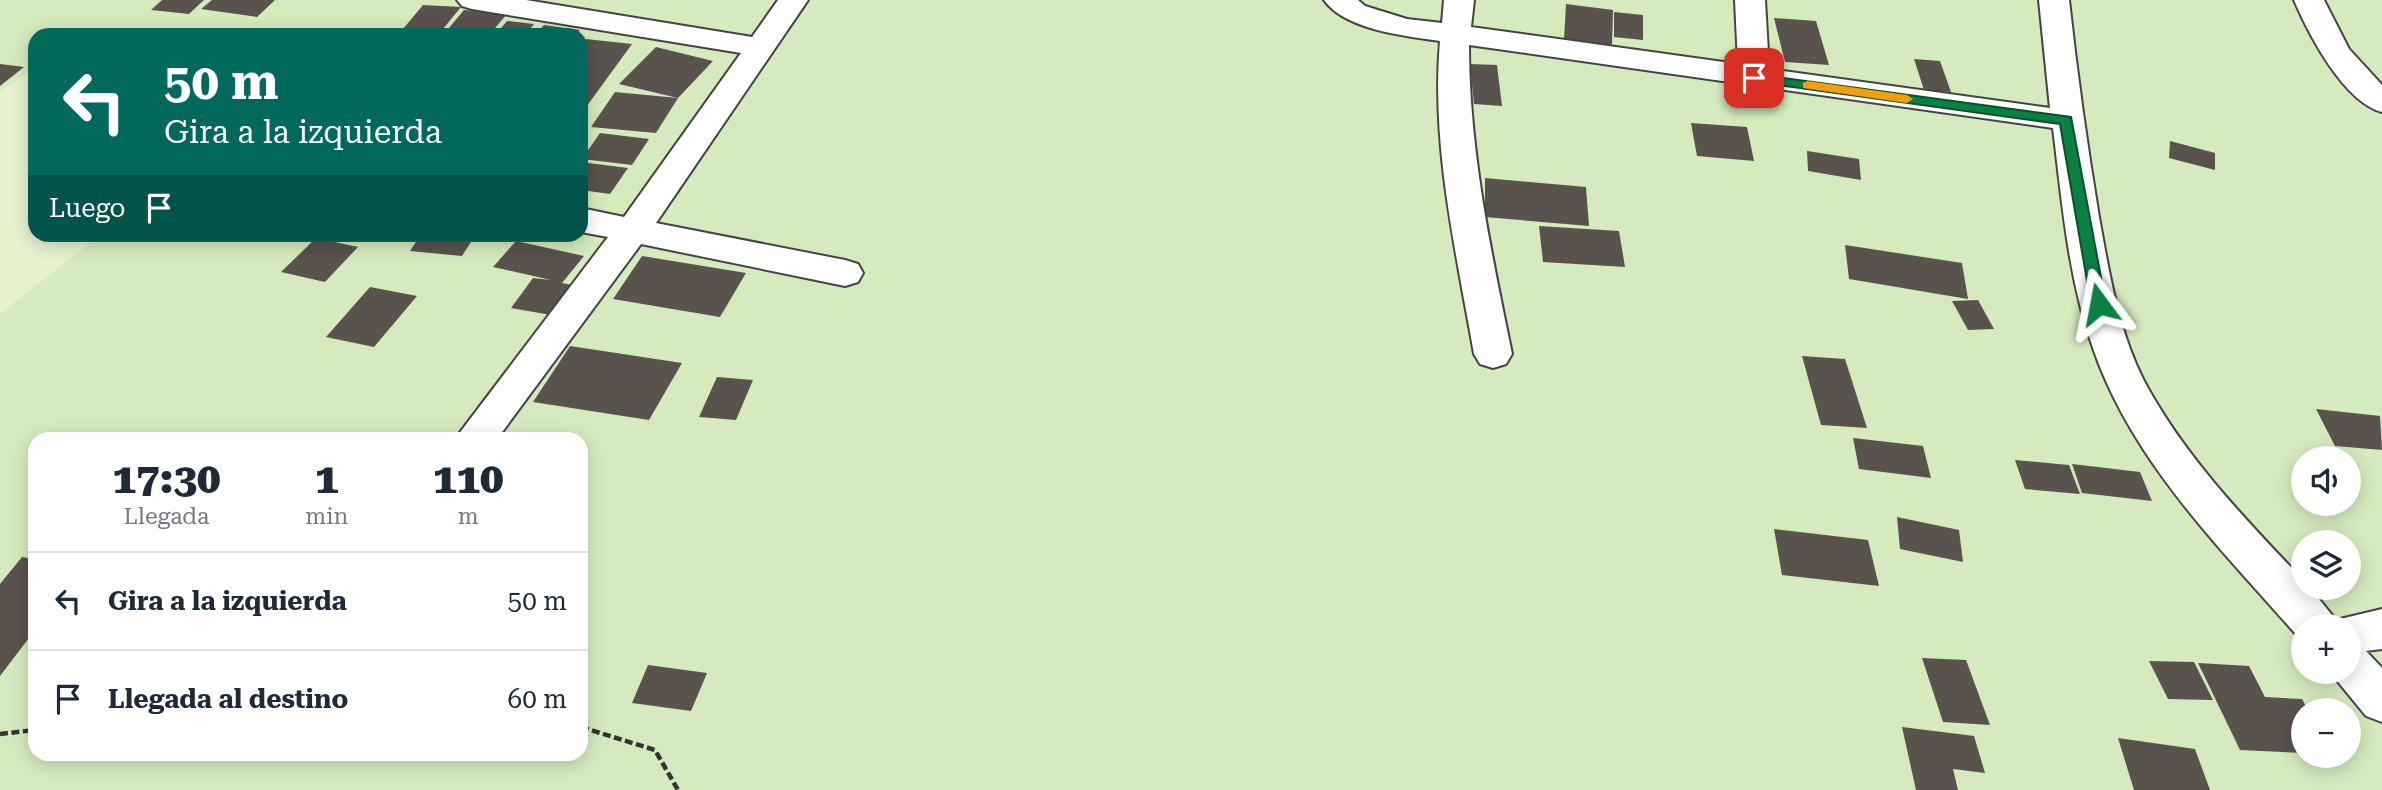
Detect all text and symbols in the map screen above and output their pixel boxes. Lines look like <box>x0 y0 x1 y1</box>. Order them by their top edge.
pin <box>1724 48 1784 108</box>
text: 50 m <box>164 54 279 111</box>
icon: left <box>49 56 140 147</box>
icon: arrive <box>1735 59 1773 97</box>
text: Gira a la izquierda <box>164 113 442 151</box>
icon: arrive <box>140 189 178 227</box>
text: Luego <box>49 193 126 223</box>
position arrow <box>2062 267 2136 341</box>
map controls <box>2291 446 2361 768</box>
button: sound <box>2291 446 2361 516</box>
text: 17:30 <box>113 454 221 503</box>
text: 1 <box>315 454 339 503</box>
text: 110 <box>433 454 503 503</box>
text: Llegada <box>124 503 210 530</box>
text: min <box>305 503 348 530</box>
text: m <box>458 503 479 530</box>
button: layers <box>2291 530 2361 600</box>
icon: left <box>49 582 87 620</box>
text: Gira a la izquierda <box>108 586 347 616</box>
text: 50 m <box>508 586 567 616</box>
button: + <box>2291 614 2361 684</box>
icon: arrive <box>49 680 87 718</box>
text: Llegada al destino <box>108 684 348 714</box>
text: 60 m <box>508 684 567 714</box>
button: − <box>2291 698 2361 768</box>

